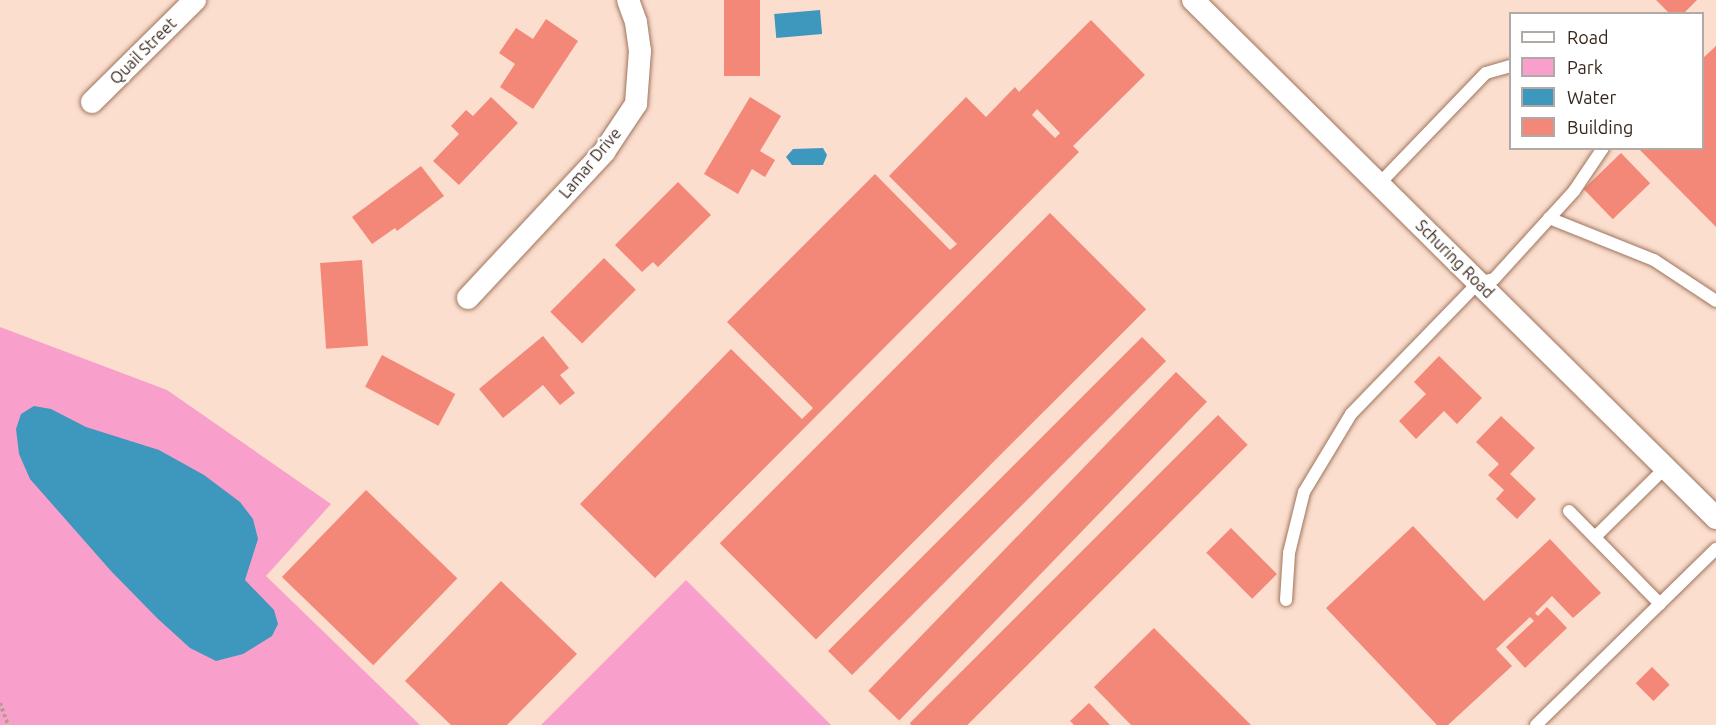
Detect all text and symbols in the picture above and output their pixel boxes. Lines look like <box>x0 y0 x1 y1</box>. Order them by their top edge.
legend <box>1509 12 1704 150</box>
street label: Quail Street <box>106 14 180 88</box>
text: Road <box>1567 27 1609 47</box>
text: Park <box>1567 57 1603 77</box>
text: Water <box>1567 87 1616 107</box>
text: Building <box>1567 117 1633 137</box>
street label: Lamar Drive <box>555 124 625 202</box>
street label: Schuring Road <box>1412 216 1498 302</box>

